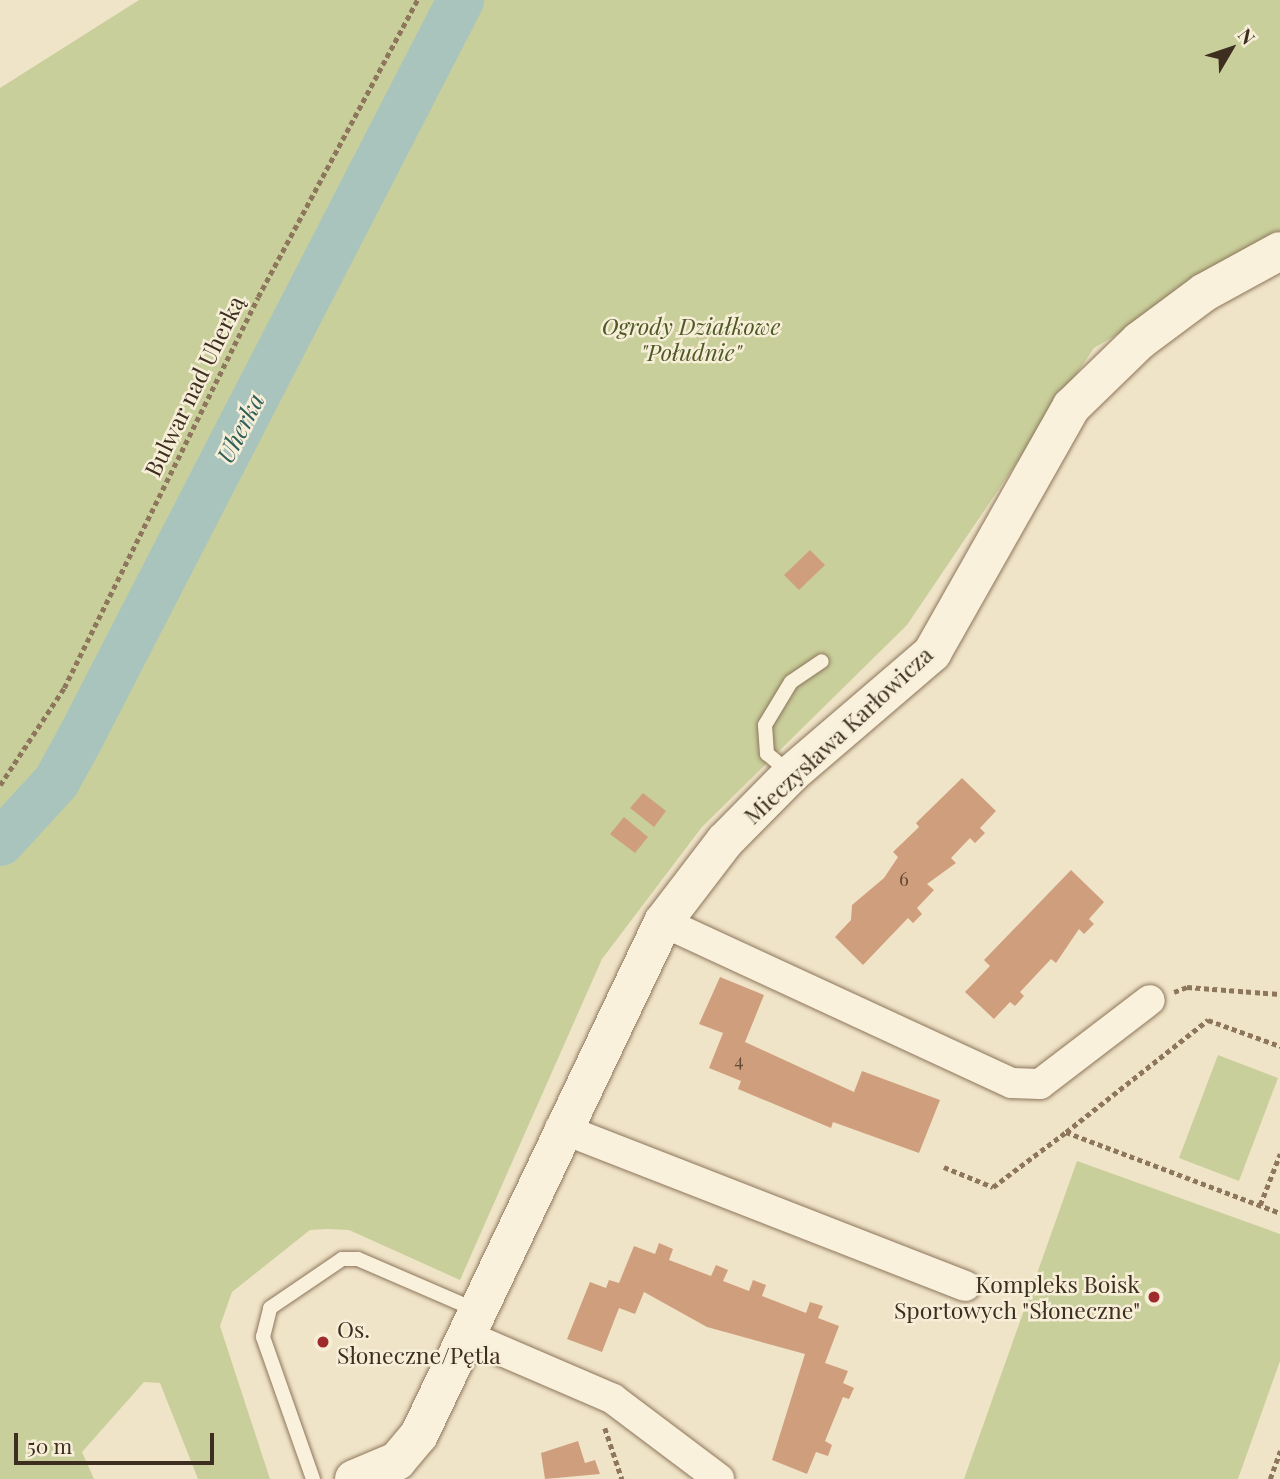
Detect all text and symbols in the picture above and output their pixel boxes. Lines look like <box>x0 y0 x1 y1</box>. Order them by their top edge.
north arrow <box>1196 14 1266 84</box>
text: N <box>1233 22 1262 49</box>
street label: Bulwar nad Uherką <box>138 291 250 481</box>
park label: Ogrody Działkowe "Południe" <box>602 312 780 366</box>
water label: Uherka <box>210 388 270 468</box>
street label: Mieczysława Karłowicza <box>738 640 938 830</box>
house number: 6 <box>899 868 909 890</box>
house number: 4 <box>734 1049 744 1071</box>
place label: Kompleks Boisk Sportowych "Słoneczne" <box>894 1270 1140 1324</box>
marker: Kompleks Boisk Sportowych "Słoneczne" <box>1146 1289 1162 1305</box>
place label: Os. Słoneczne/Pętla <box>337 1315 501 1369</box>
marker: Os. Słoneczne/Pętla <box>315 1334 331 1350</box>
scale bar <box>18 1420 217 1464</box>
text: 50 m <box>27 1431 72 1459</box>

